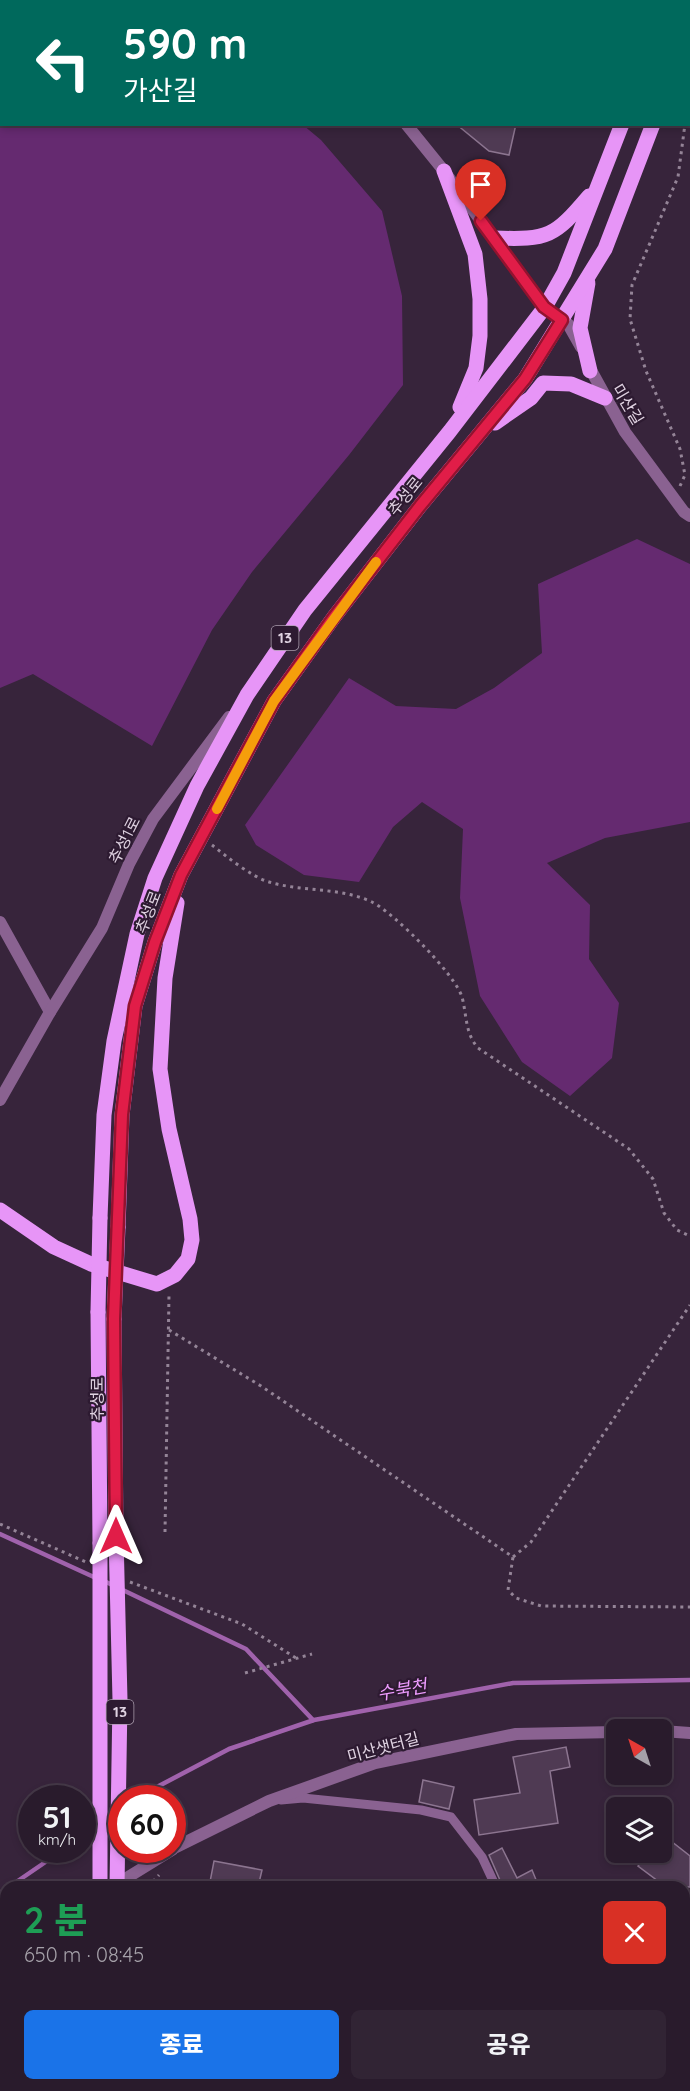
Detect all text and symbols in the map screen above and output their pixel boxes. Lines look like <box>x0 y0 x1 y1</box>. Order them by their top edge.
text: 590 m <box>123 17 247 70</box>
icon: left <box>24 24 102 102</box>
text: 가산길 <box>123 73 198 107</box>
pin <box>455 159 506 221</box>
icon: arrive <box>464 168 497 201</box>
street label: 미산길 <box>608 380 648 428</box>
street label: 추성로 <box>383 472 427 519</box>
road number: 13 <box>272 626 298 650</box>
street label: 추성1로 <box>104 813 144 867</box>
street label: 추성로 <box>131 888 165 936</box>
street label: 추성로 <box>87 1377 107 1421</box>
position arrow <box>84 1504 148 1568</box>
water label: 수북천 <box>375 1673 431 1705</box>
road number: 13 <box>106 1700 134 1724</box>
north arrow <box>606 1719 672 1785</box>
map controls <box>606 1719 672 1863</box>
street label: 미산샛터길 <box>345 1728 421 1766</box>
speed limit sign: 60 <box>108 1785 186 1863</box>
button: layers <box>606 1797 672 1863</box>
text: 51 <box>43 1798 71 1836</box>
text: km/h <box>38 1830 76 1849</box>
text: 2 분 <box>24 1897 88 1942</box>
button: close <box>603 1901 666 1964</box>
text: 650 m · 08:45 <box>24 1942 144 1967</box>
button: 종료 <box>24 2010 339 2079</box>
button: 공유 <box>351 2010 666 2079</box>

